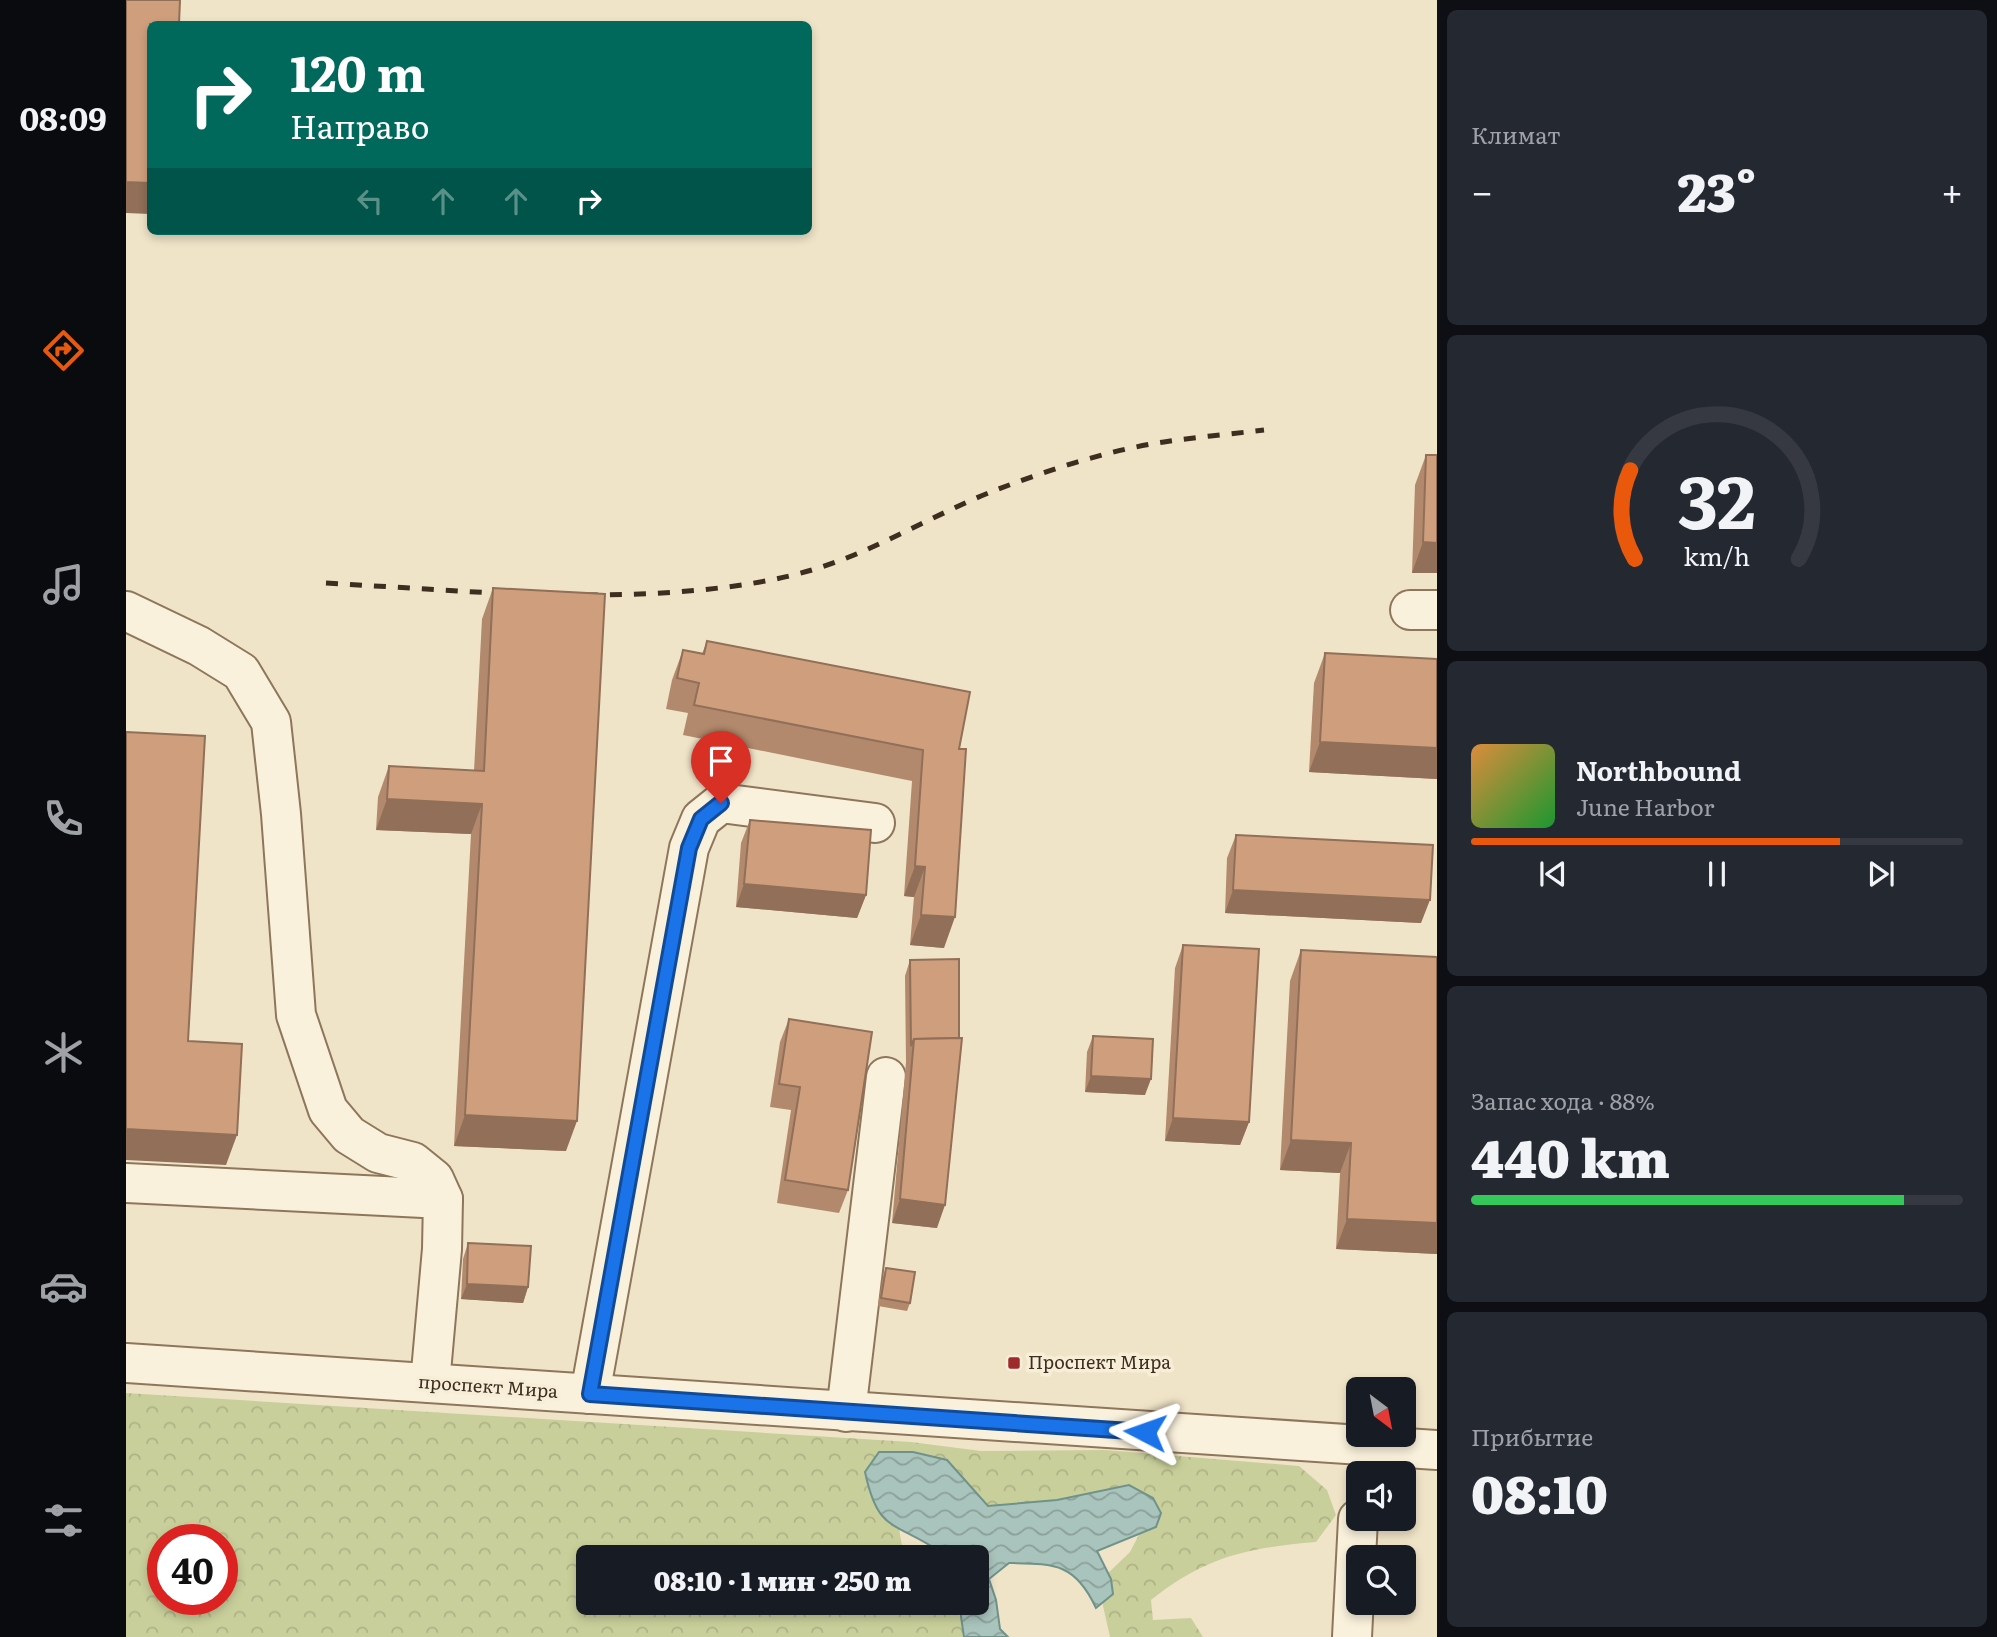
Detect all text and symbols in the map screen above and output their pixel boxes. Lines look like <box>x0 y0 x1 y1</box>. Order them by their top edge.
text: 120 m <box>290 34 425 107</box>
icon: right <box>175 49 266 140</box>
text: 08:09 <box>19 93 107 141</box>
text: Направо <box>290 101 430 149</box>
text: Климат <box>1471 117 1561 151</box>
text: 23° <box>1678 151 1757 228</box>
text: − <box>1471 161 1493 218</box>
text: + <box>1941 161 1963 218</box>
icon: left <box>351 182 389 220</box>
icon: ahead <box>424 182 462 220</box>
icon: ahead <box>497 182 535 220</box>
icon: right <box>570 182 608 220</box>
icon: directions <box>39 326 88 375</box>
text: 32 <box>1678 444 1756 552</box>
text: km/h <box>1684 537 1750 574</box>
icon: music <box>39 560 88 609</box>
pin <box>691 731 751 803</box>
icon: arrive <box>702 742 740 780</box>
text: Northbound <box>1576 750 1741 789</box>
text: June Harbor <box>1576 789 1714 823</box>
icon: phone <box>39 794 88 843</box>
icon: previous <box>1534 855 1572 893</box>
icon: pause <box>1698 855 1736 893</box>
icon: next <box>1862 855 1900 893</box>
icon: climate <box>39 1028 88 1077</box>
text: Запас хода · 88% <box>1471 1083 1655 1117</box>
text: 440 km <box>1471 1117 1670 1194</box>
icon: car <box>39 1262 88 1311</box>
place label: Проспект Мира <box>1028 1348 1171 1375</box>
marker: Проспект Мира <box>1006 1355 1022 1371</box>
street label: проспект Мира <box>417 1367 559 1404</box>
north arrow <box>1346 1377 1416 1447</box>
map controls <box>1346 1377 1416 1615</box>
position arrow <box>1108 1395 1182 1469</box>
text: Прибытие <box>1471 1419 1593 1453</box>
text: 08:10 <box>1471 1453 1608 1530</box>
button: sound <box>1346 1461 1416 1531</box>
icon: filters <box>39 1496 88 1545</box>
speed limit sign: 40 <box>147 1524 238 1615</box>
button: search <box>1346 1545 1416 1615</box>
text: 08:10 · 1 мин · 250 m <box>654 1560 911 1599</box>

